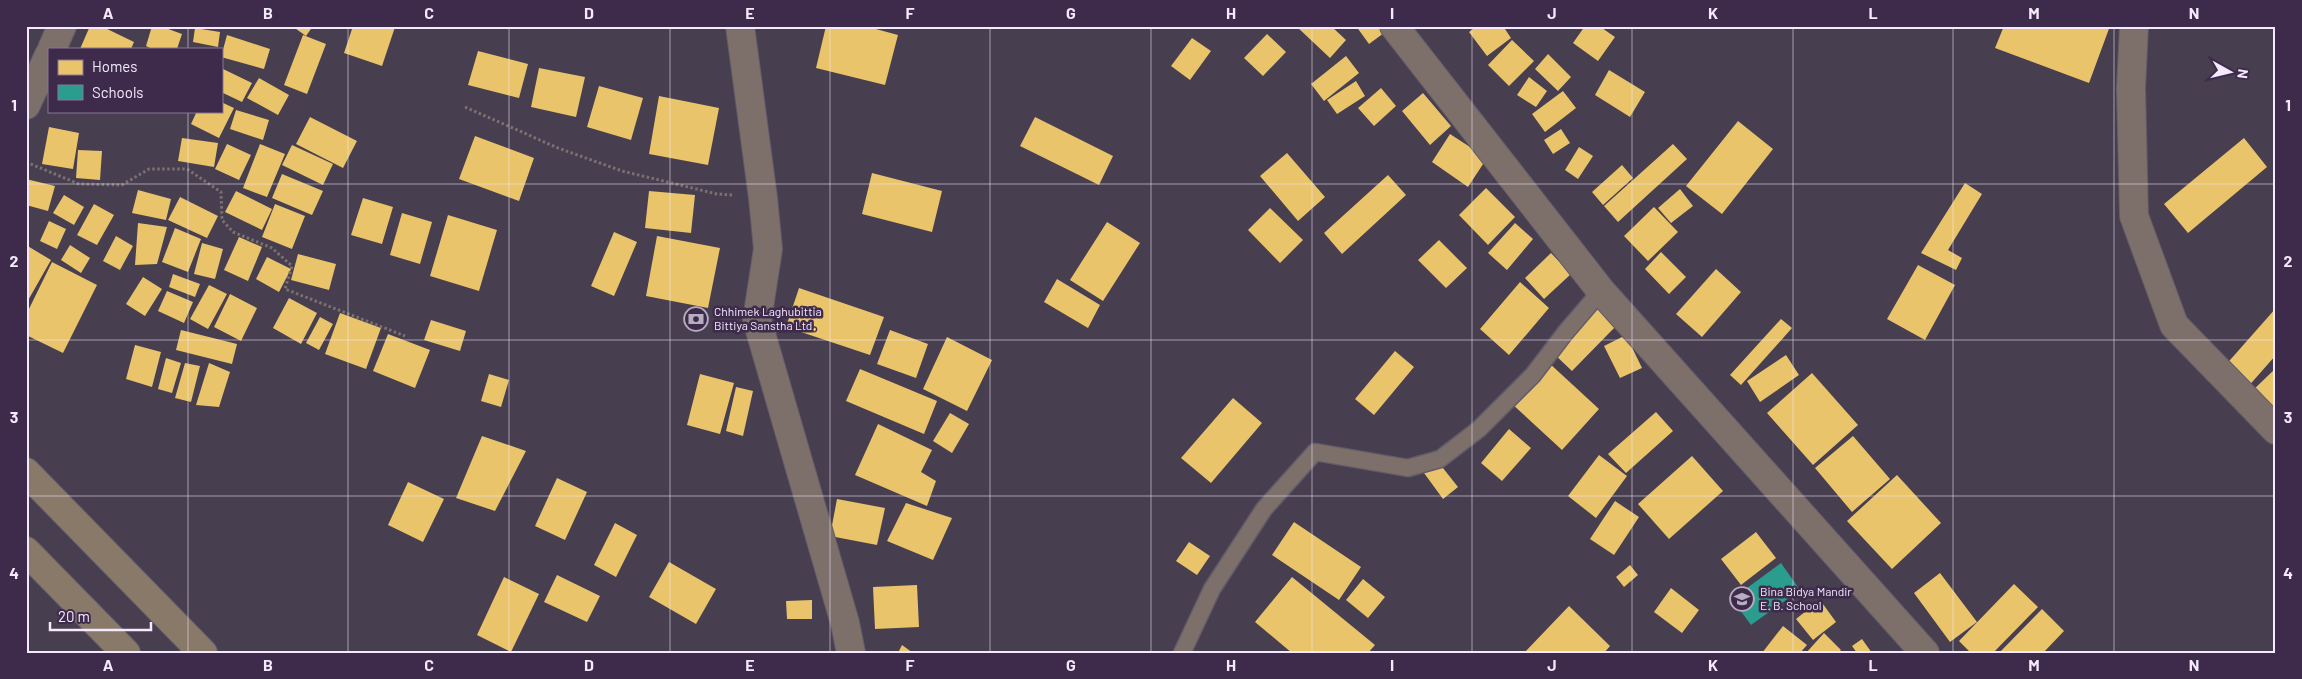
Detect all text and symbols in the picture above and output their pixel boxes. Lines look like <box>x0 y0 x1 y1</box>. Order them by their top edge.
text: A <box>103 3 114 22</box>
text: B <box>263 3 273 22</box>
text: C <box>424 3 434 22</box>
text: D <box>584 3 594 22</box>
text: E <box>745 3 755 22</box>
text: F <box>906 3 915 22</box>
text: G <box>1066 3 1076 22</box>
text: H <box>1226 3 1236 22</box>
text: I <box>1390 3 1394 22</box>
text: J <box>1547 3 1557 22</box>
text: K <box>1708 3 1718 22</box>
text: L <box>1868 3 1878 22</box>
text: M <box>2028 3 2040 22</box>
text: N <box>2189 3 2199 22</box>
legend <box>48 48 222 112</box>
north arrow <box>2204 48 2254 98</box>
text: Homes <box>92 57 137 75</box>
text: N <box>2234 68 2252 80</box>
text: Schools <box>92 83 144 101</box>
text: 1 <box>11 95 17 114</box>
text: 1 <box>2285 95 2291 114</box>
text: 2 <box>10 251 19 270</box>
text: 2 <box>2284 251 2293 270</box>
place label: Chhimek Laghubittia Bittiya Sanstha Ltd. <box>714 304 822 332</box>
bank icon: Chhimek Laghubittia Bittiya Sanstha Ltd. <box>683 306 709 332</box>
text: 3 <box>10 407 18 426</box>
text: 3 <box>2284 407 2292 426</box>
text: 4 <box>9 563 19 582</box>
text: 4 <box>2283 563 2293 582</box>
place label: Bina Bidya Mandir E. B. School <box>1760 584 1852 612</box>
school or university icon: Bina Bidya Mandir E. B. School <box>1729 586 1755 612</box>
scale bar <box>50 599 151 631</box>
text: 20 m <box>58 607 90 625</box>
text: A <box>103 655 114 674</box>
text: B <box>263 655 273 674</box>
text: C <box>424 655 434 674</box>
text: D <box>584 655 594 674</box>
text: E <box>745 655 755 674</box>
text: F <box>906 655 915 674</box>
text: G <box>1066 655 1076 674</box>
text: H <box>1226 655 1236 674</box>
text: I <box>1390 655 1394 674</box>
text: J <box>1547 655 1557 674</box>
text: K <box>1708 655 1718 674</box>
text: L <box>1868 655 1878 674</box>
text: M <box>2028 655 2040 674</box>
text: N <box>2189 655 2199 674</box>

